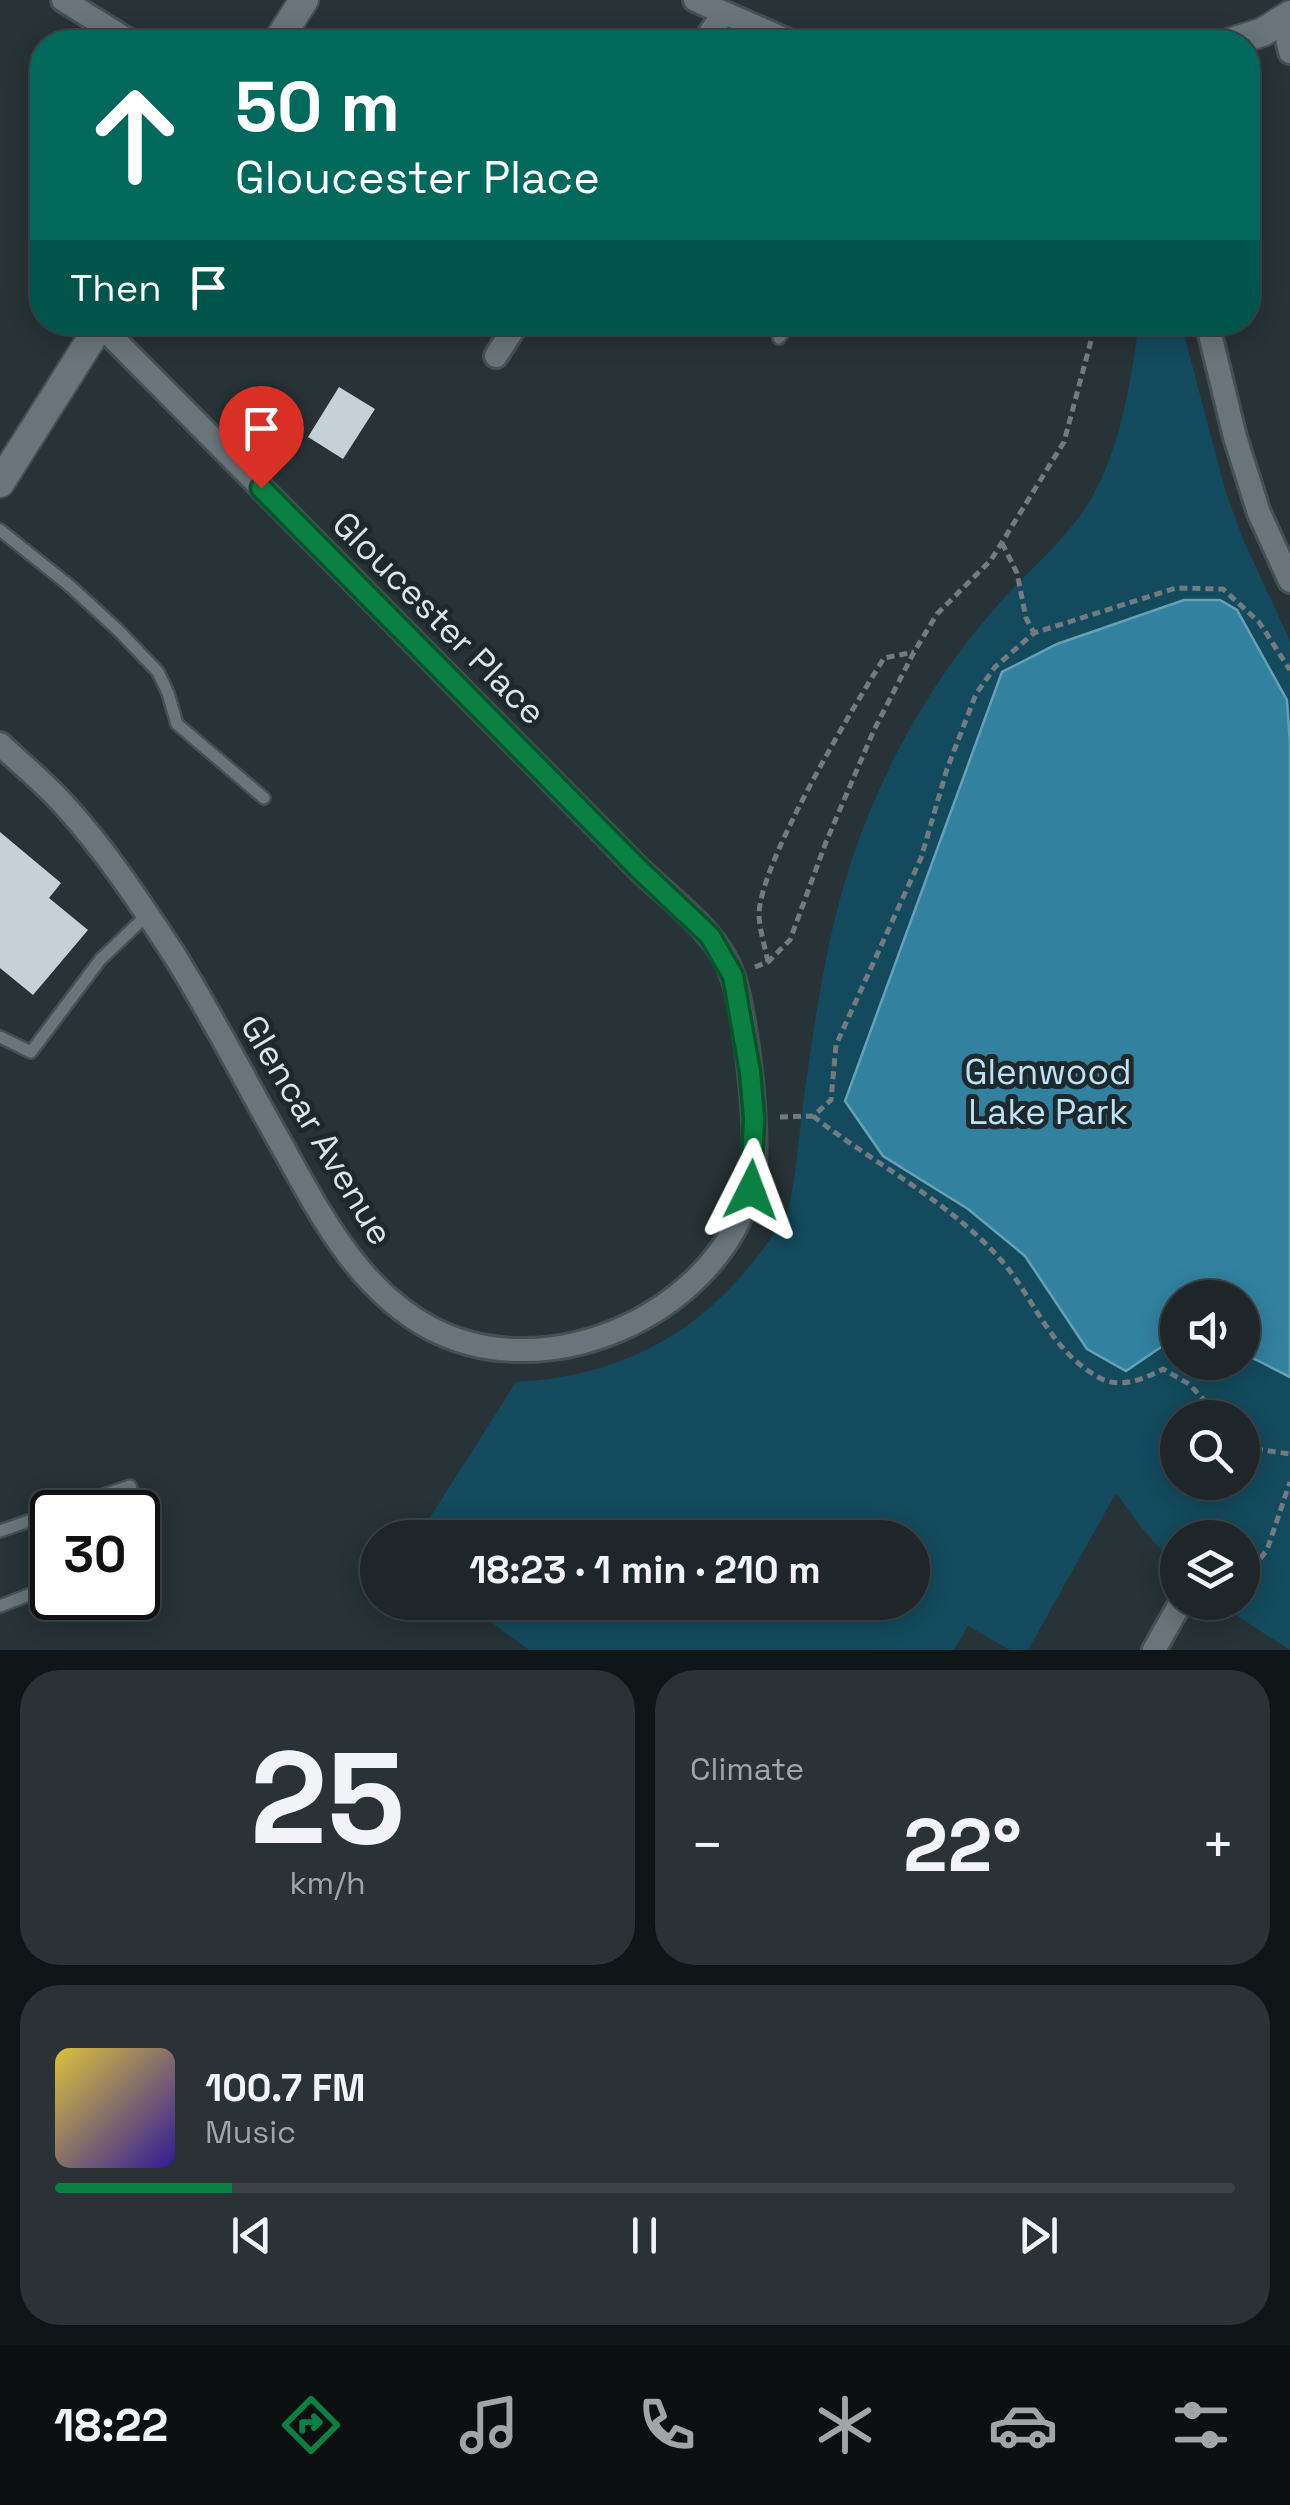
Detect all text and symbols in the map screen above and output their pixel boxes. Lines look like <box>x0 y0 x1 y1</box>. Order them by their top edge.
text: 50 m <box>235 62 400 151</box>
icon: ahead <box>70 70 200 200</box>
text: Gloucester Place <box>235 149 600 206</box>
icon: arrive <box>181 260 236 315</box>
text: Then <box>70 264 161 312</box>
pin <box>219 386 304 489</box>
icon: arrive <box>234 401 289 456</box>
street label: Gloucester Place <box>323 502 555 734</box>
street label: Glencar Avenue <box>231 1007 403 1253</box>
park label: Glenwood Lake Park <box>964 1050 1132 1134</box>
position arrow <box>699 1138 803 1242</box>
map controls <box>1160 1280 1260 1620</box>
button: sound <box>1160 1280 1260 1380</box>
button: search <box>1160 1400 1260 1500</box>
speed limit sign: 30 <box>30 1490 160 1620</box>
button: layers <box>1160 1520 1260 1620</box>
text: 18:23 · 1 min · 210 m <box>469 1546 821 1594</box>
text: 25 <box>250 1715 405 1881</box>
text: Climate <box>690 1749 804 1789</box>
text: 22° <box>903 1797 1022 1893</box>
text: − <box>690 1810 724 1880</box>
text: + <box>1201 1810 1235 1880</box>
text: km/h <box>289 1863 366 1903</box>
text: 100.7 FM <box>205 2064 366 2112</box>
text: Music <box>205 2112 296 2152</box>
icon: previous <box>224 2208 279 2263</box>
icon: pause <box>617 2208 672 2263</box>
icon: next <box>1011 2208 1066 2263</box>
icon: directions <box>276 2390 346 2460</box>
icon: music <box>454 2390 524 2460</box>
icon: phone <box>632 2390 702 2460</box>
icon: climate <box>810 2390 880 2460</box>
icon: car <box>988 2390 1058 2460</box>
icon: filters <box>1166 2390 1236 2460</box>
text: 18:22 <box>54 2397 168 2454</box>

